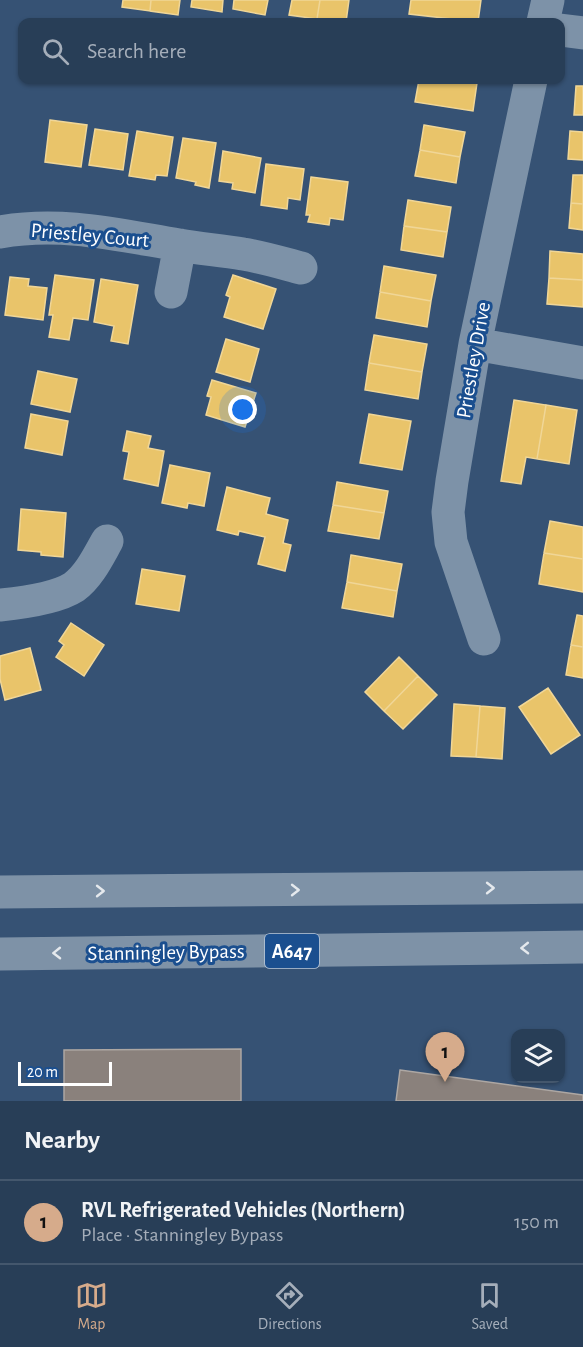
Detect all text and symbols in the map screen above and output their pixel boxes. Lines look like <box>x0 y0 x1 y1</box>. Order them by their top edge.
search box <box>18 18 565 84</box>
icon: search <box>39 35 72 68</box>
text: Search here <box>87 40 186 62</box>
street label: Priestley Court <box>30 220 150 251</box>
street label: Priestley Drive <box>453 300 494 420</box>
your location <box>228 395 257 424</box>
one-way arrow <box>486 882 495 894</box>
one-way arrow <box>291 884 300 896</box>
one-way arrow <box>96 885 105 897</box>
road number: A647 <box>265 934 319 968</box>
street label: Stanningley Bypass <box>87 941 245 964</box>
one-way arrow <box>520 942 529 954</box>
one-way arrow <box>52 947 61 960</box>
map controls <box>511 1029 565 1083</box>
button: layers <box>511 1029 565 1083</box>
pin: 1 <box>426 1032 464 1082</box>
scale bar <box>18 1059 112 1086</box>
text: 20 m <box>27 1064 58 1080</box>
text: Nearby <box>24 1127 100 1153</box>
text: RVL Refrigerated Vehicles (Northern) <box>81 1199 406 1221</box>
text: 1 <box>40 1212 47 1232</box>
text: 150 m <box>514 1212 559 1232</box>
text: Place · Stanningley Bypass <box>81 1225 283 1245</box>
tab: Map <box>75 1279 108 1334</box>
tab: Directions <box>258 1279 322 1334</box>
tab: Saved <box>471 1279 508 1334</box>

